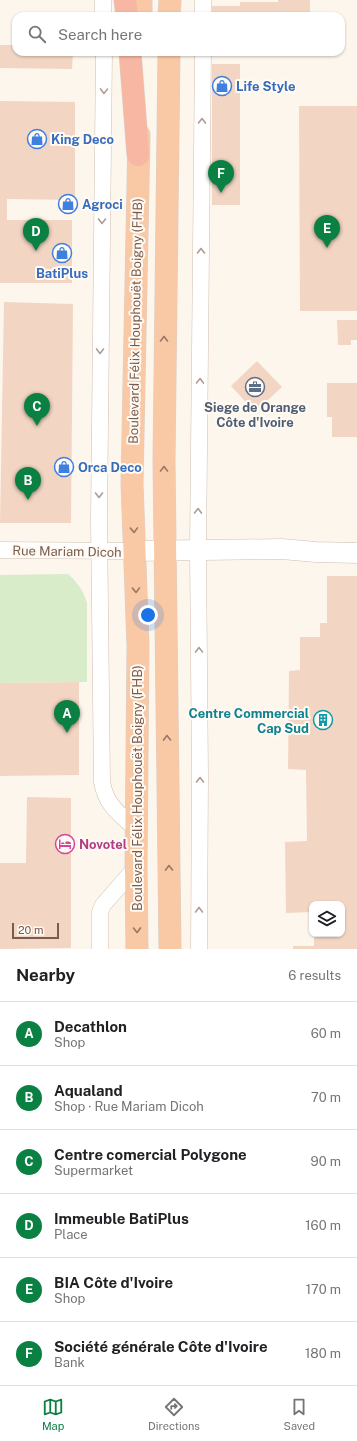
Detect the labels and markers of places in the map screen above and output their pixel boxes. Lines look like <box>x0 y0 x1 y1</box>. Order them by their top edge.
shop icon: Life Style <box>211 75 233 97</box>
place label: Life Style <box>236 79 295 94</box>
shop icon: King Deco <box>26 128 48 150</box>
place label: King Deco <box>51 132 114 147</box>
pin: F <box>208 160 234 193</box>
shop icon: Agroci <box>57 193 79 215</box>
place label: Agroci <box>82 197 123 212</box>
pin: E <box>314 215 340 248</box>
pin: D <box>23 218 49 251</box>
shop icon: BatiPlus <box>51 242 73 264</box>
place label: BatiPlus <box>36 266 88 281</box>
office icon: Siege de Orange Côte d'Ivoire <box>244 376 266 398</box>
pin: C <box>24 393 50 426</box>
place label: Siege de Orange Côte d'Ivoire <box>204 400 306 430</box>
shop icon: Orca Deco <box>53 456 75 478</box>
place label: Orca Deco <box>78 460 142 475</box>
pin: B <box>15 467 41 500</box>
pin: A <box>54 700 80 733</box>
place label: Centre Commercial Cap Sud <box>188 706 309 736</box>
building icon: Centre Commercial Cap Sud <box>312 709 334 731</box>
hotel icon: Novotel <box>54 833 76 855</box>
place label: Novotel <box>79 837 127 852</box>

